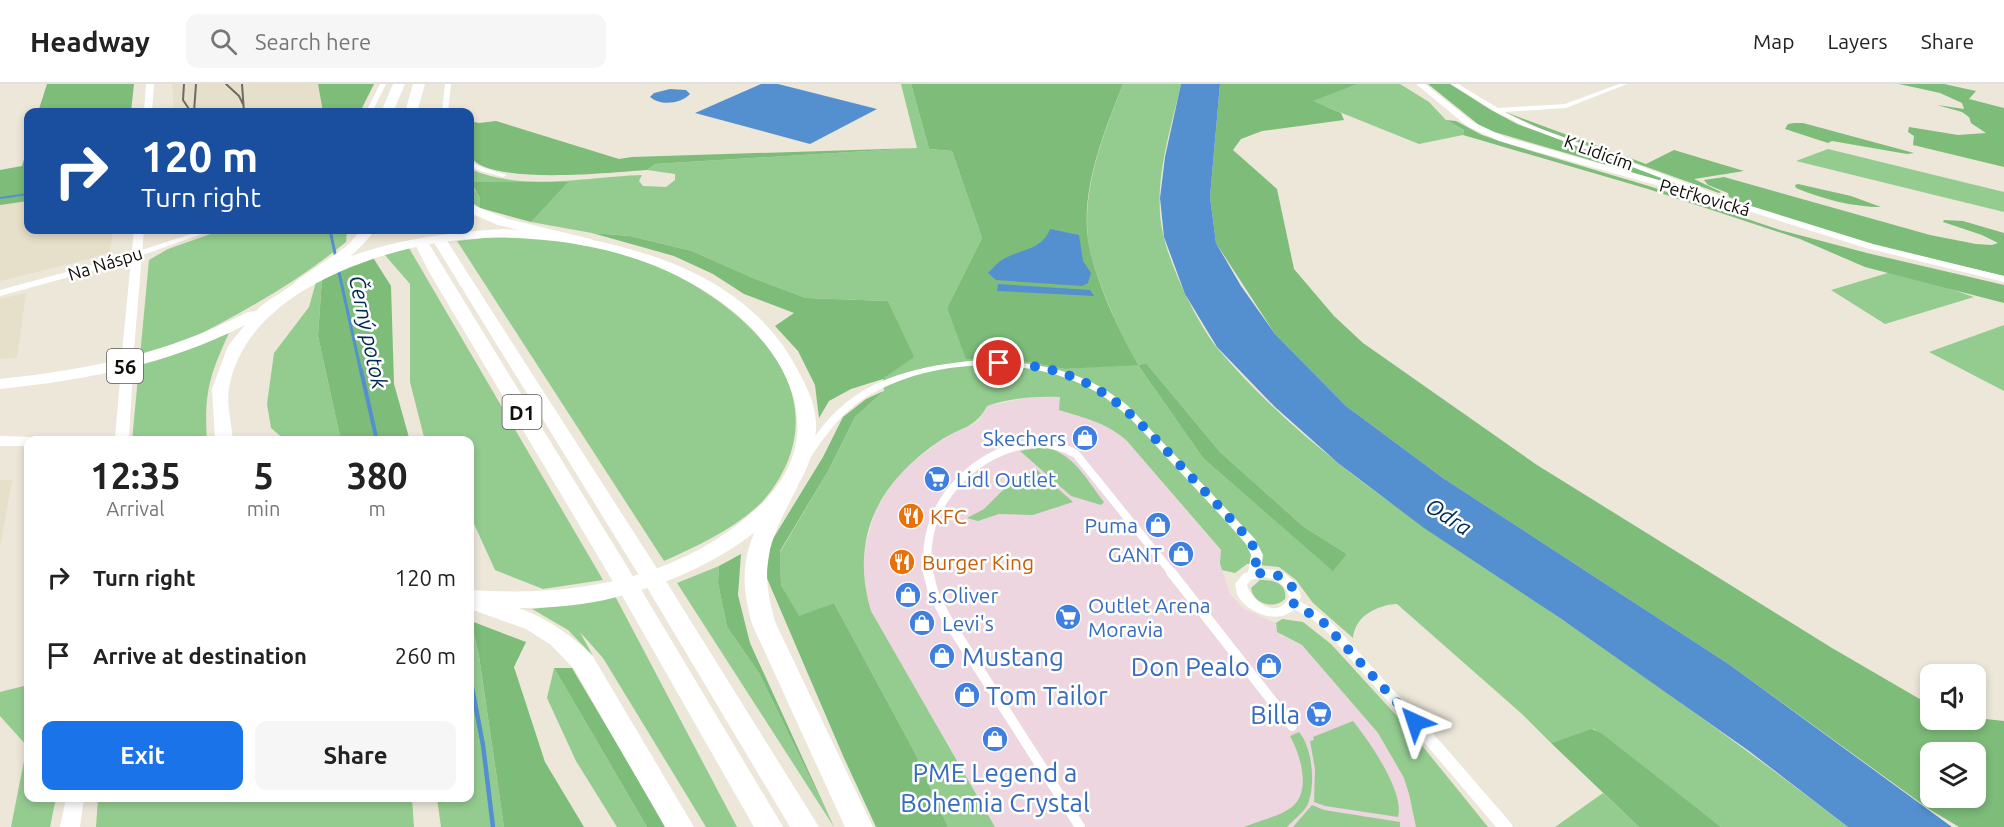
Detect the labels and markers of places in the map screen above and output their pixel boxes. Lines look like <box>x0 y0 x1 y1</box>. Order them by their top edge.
pin <box>973 337 1024 388</box>
shop icon: Skechers <box>1070 423 1100 453</box>
place label: Skechers <box>983 426 1066 450</box>
supermarket icon: Lidl Outlet <box>922 464 952 494</box>
place label: Lidl Outlet <box>956 467 1056 491</box>
restaurant icon: KFC <box>896 501 926 531</box>
place label: KFC <box>930 504 967 528</box>
shop icon: Puma <box>1143 510 1173 540</box>
place label: Puma <box>1085 513 1138 537</box>
shop icon: GANT <box>1166 539 1196 569</box>
place label: GANT <box>1108 542 1162 566</box>
restaurant icon: Burger King <box>887 547 917 577</box>
place label: Burger King <box>922 550 1034 574</box>
shop icon: s.Oliver <box>893 580 923 610</box>
place label: s.Oliver <box>928 583 998 607</box>
place label: Outlet Arena Moravia <box>1088 593 1211 641</box>
supermarket icon: Outlet Arena Moravia <box>1053 602 1083 632</box>
shop icon: Levi's <box>907 608 937 638</box>
place label: Levi's <box>942 611 994 635</box>
shop icon: Mustang <box>927 641 957 671</box>
place label: Mustang <box>962 642 1064 671</box>
shop icon: Don Pealo <box>1254 651 1284 681</box>
place label: Don Pealo <box>1131 652 1250 681</box>
shop icon: Tom Tailor <box>952 680 982 710</box>
place label: Tom Tailor <box>986 681 1108 710</box>
supermarket icon: Billa <box>1304 699 1334 729</box>
place label: Billa <box>1250 700 1300 729</box>
shop icon: PME Legend a Bohemia Crystal <box>980 724 1010 754</box>
place label: PME Legend a Bohemia Crystal <box>900 758 1090 817</box>

